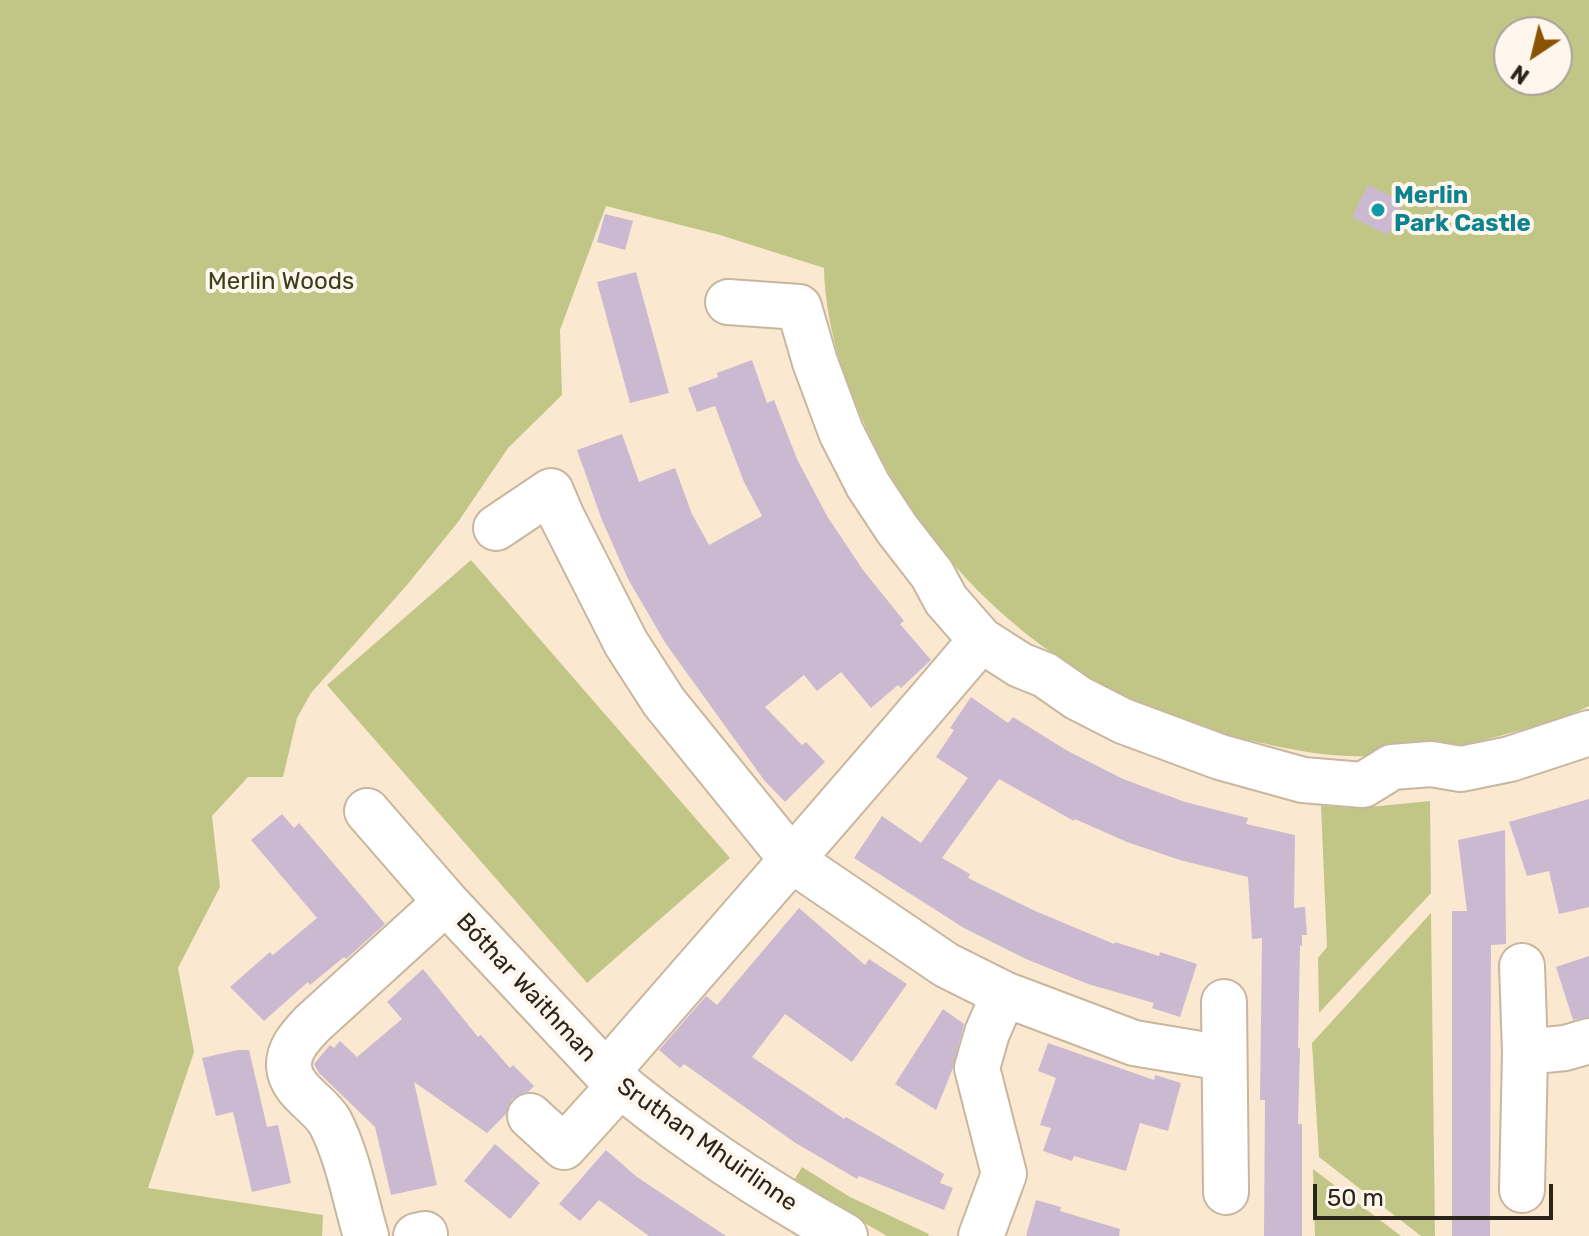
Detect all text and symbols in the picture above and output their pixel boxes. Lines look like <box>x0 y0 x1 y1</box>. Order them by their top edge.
north arrow <box>1493 16 1573 96</box>
text: N <box>1506 59 1534 90</box>
place label: Merlin Park Castle <box>1394 182 1531 238</box>
marker: Merlin Park Castle <box>1369 201 1387 219</box>
park label: Merlin Woods <box>208 268 354 296</box>
street label: Bóthar Waithman <box>450 908 602 1068</box>
street label: Sruthan Mhuirlinne <box>611 1072 803 1218</box>
scale bar <box>1317 1168 1557 1218</box>
text: 50 m <box>1327 1184 1384 1212</box>

